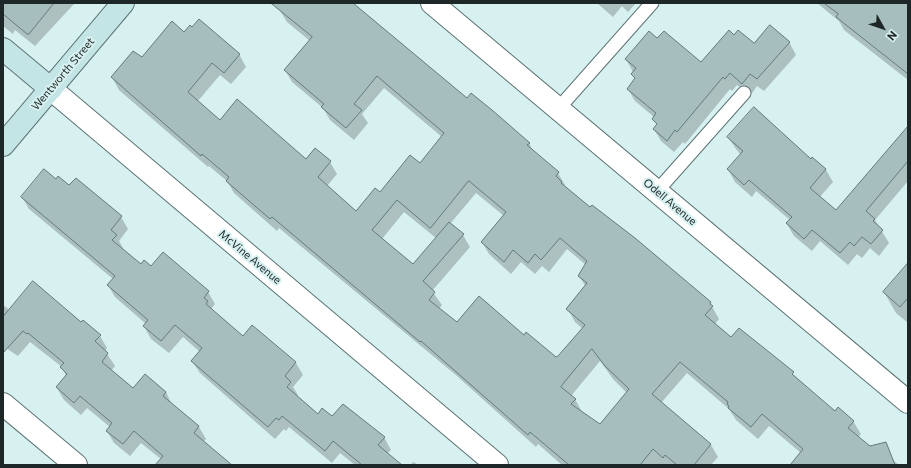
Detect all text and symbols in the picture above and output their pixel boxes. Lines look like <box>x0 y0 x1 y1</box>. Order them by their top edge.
north arrow <box>863 8 903 48</box>
text: N <box>885 29 900 43</box>
street label: Wentworth Street <box>29 35 97 113</box>
street label: Odell Avenue <box>641 176 699 228</box>
street label: McVine Avenue <box>216 227 284 287</box>

